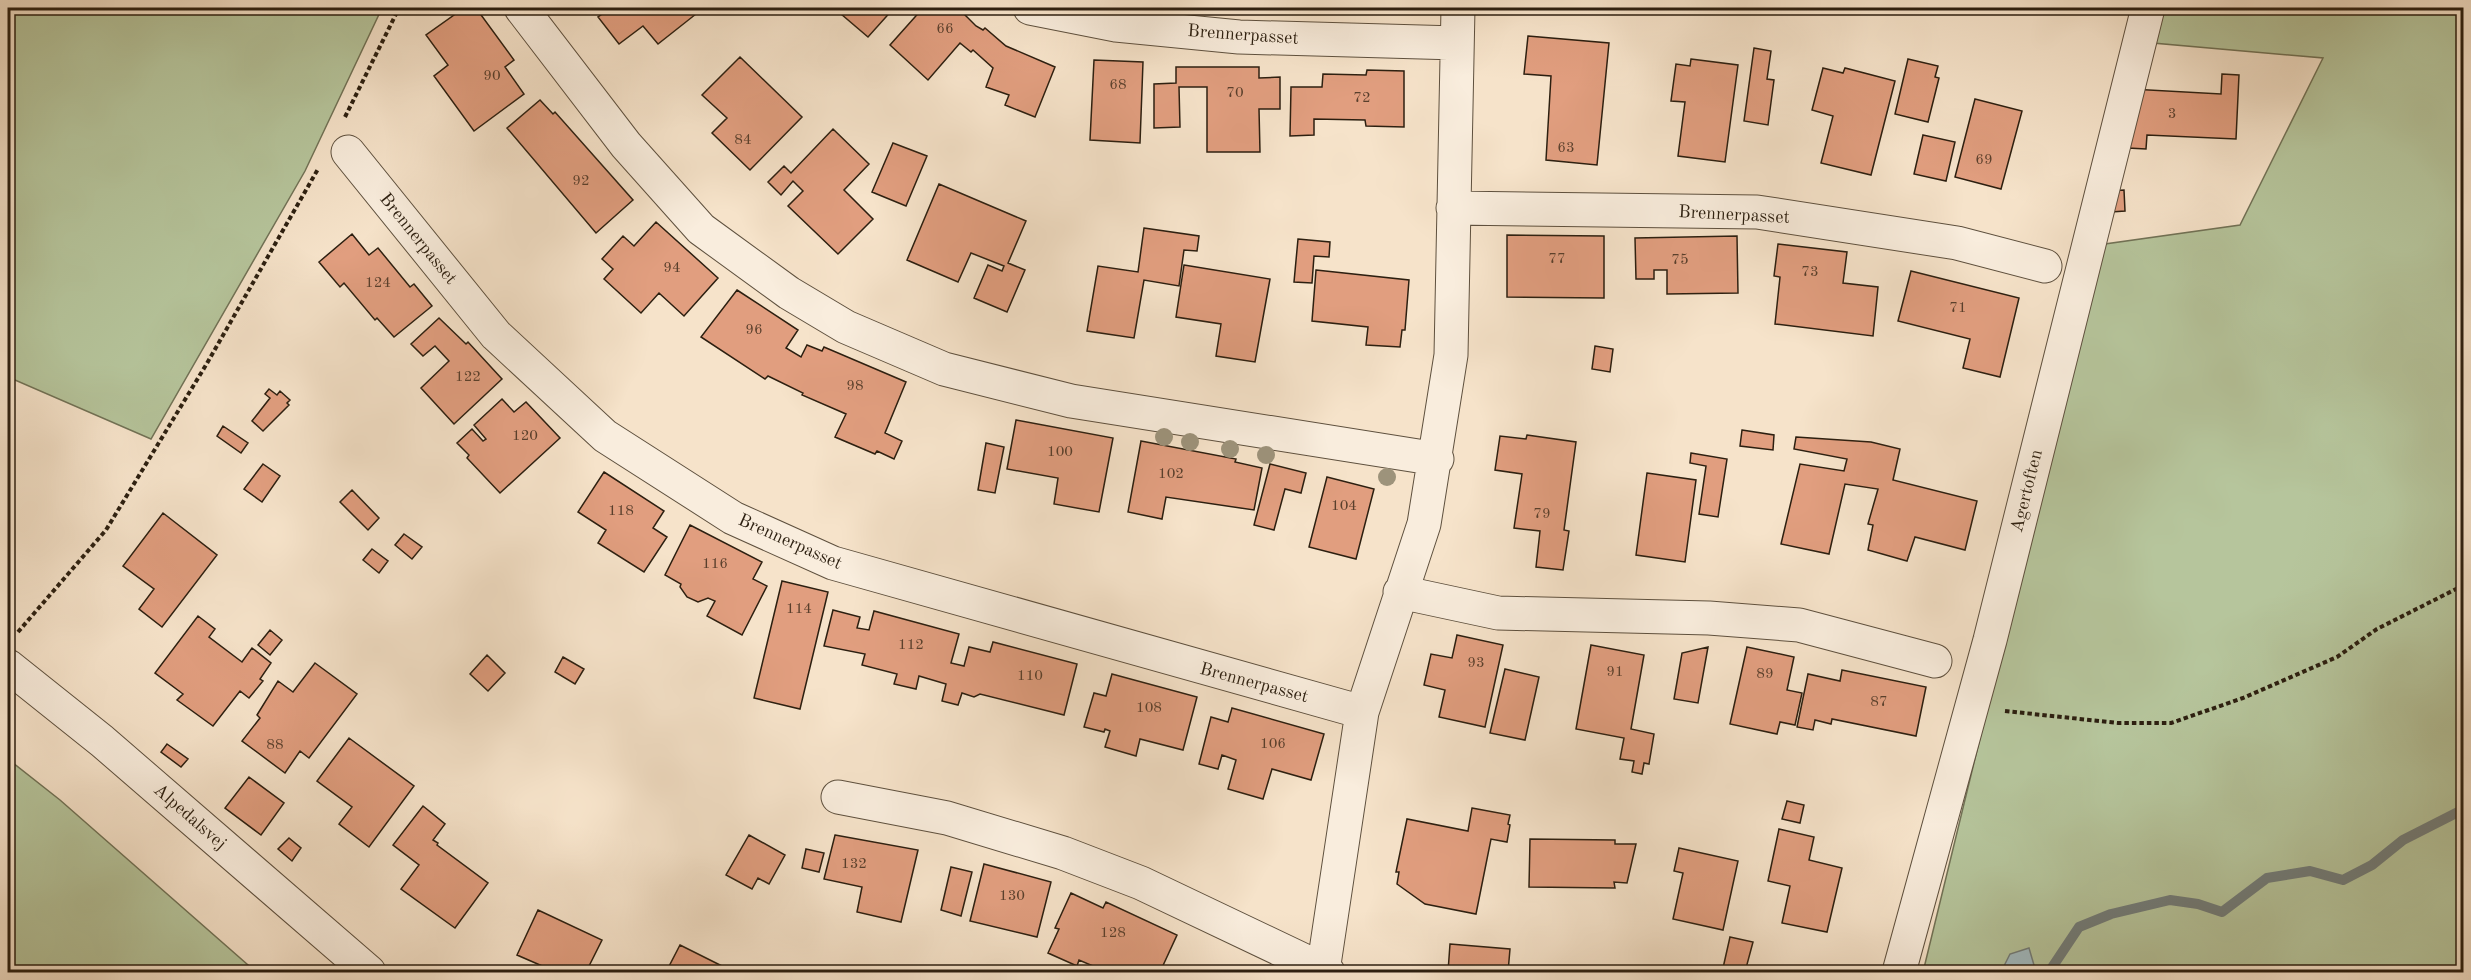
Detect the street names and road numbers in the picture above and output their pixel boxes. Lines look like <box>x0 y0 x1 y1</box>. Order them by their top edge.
street label: Brennerpasset <box>1187 22 1299 48</box>
street label: Brennerpasset <box>376 190 460 288</box>
street label: Brennerpasset <box>1678 203 1790 227</box>
street label: Agertoften <box>2008 448 2046 534</box>
street label: Brennerpasset <box>735 511 845 573</box>
street label: Brennerpasset <box>1198 660 1310 706</box>
street label: Alpedalsvej <box>150 781 230 853</box>

